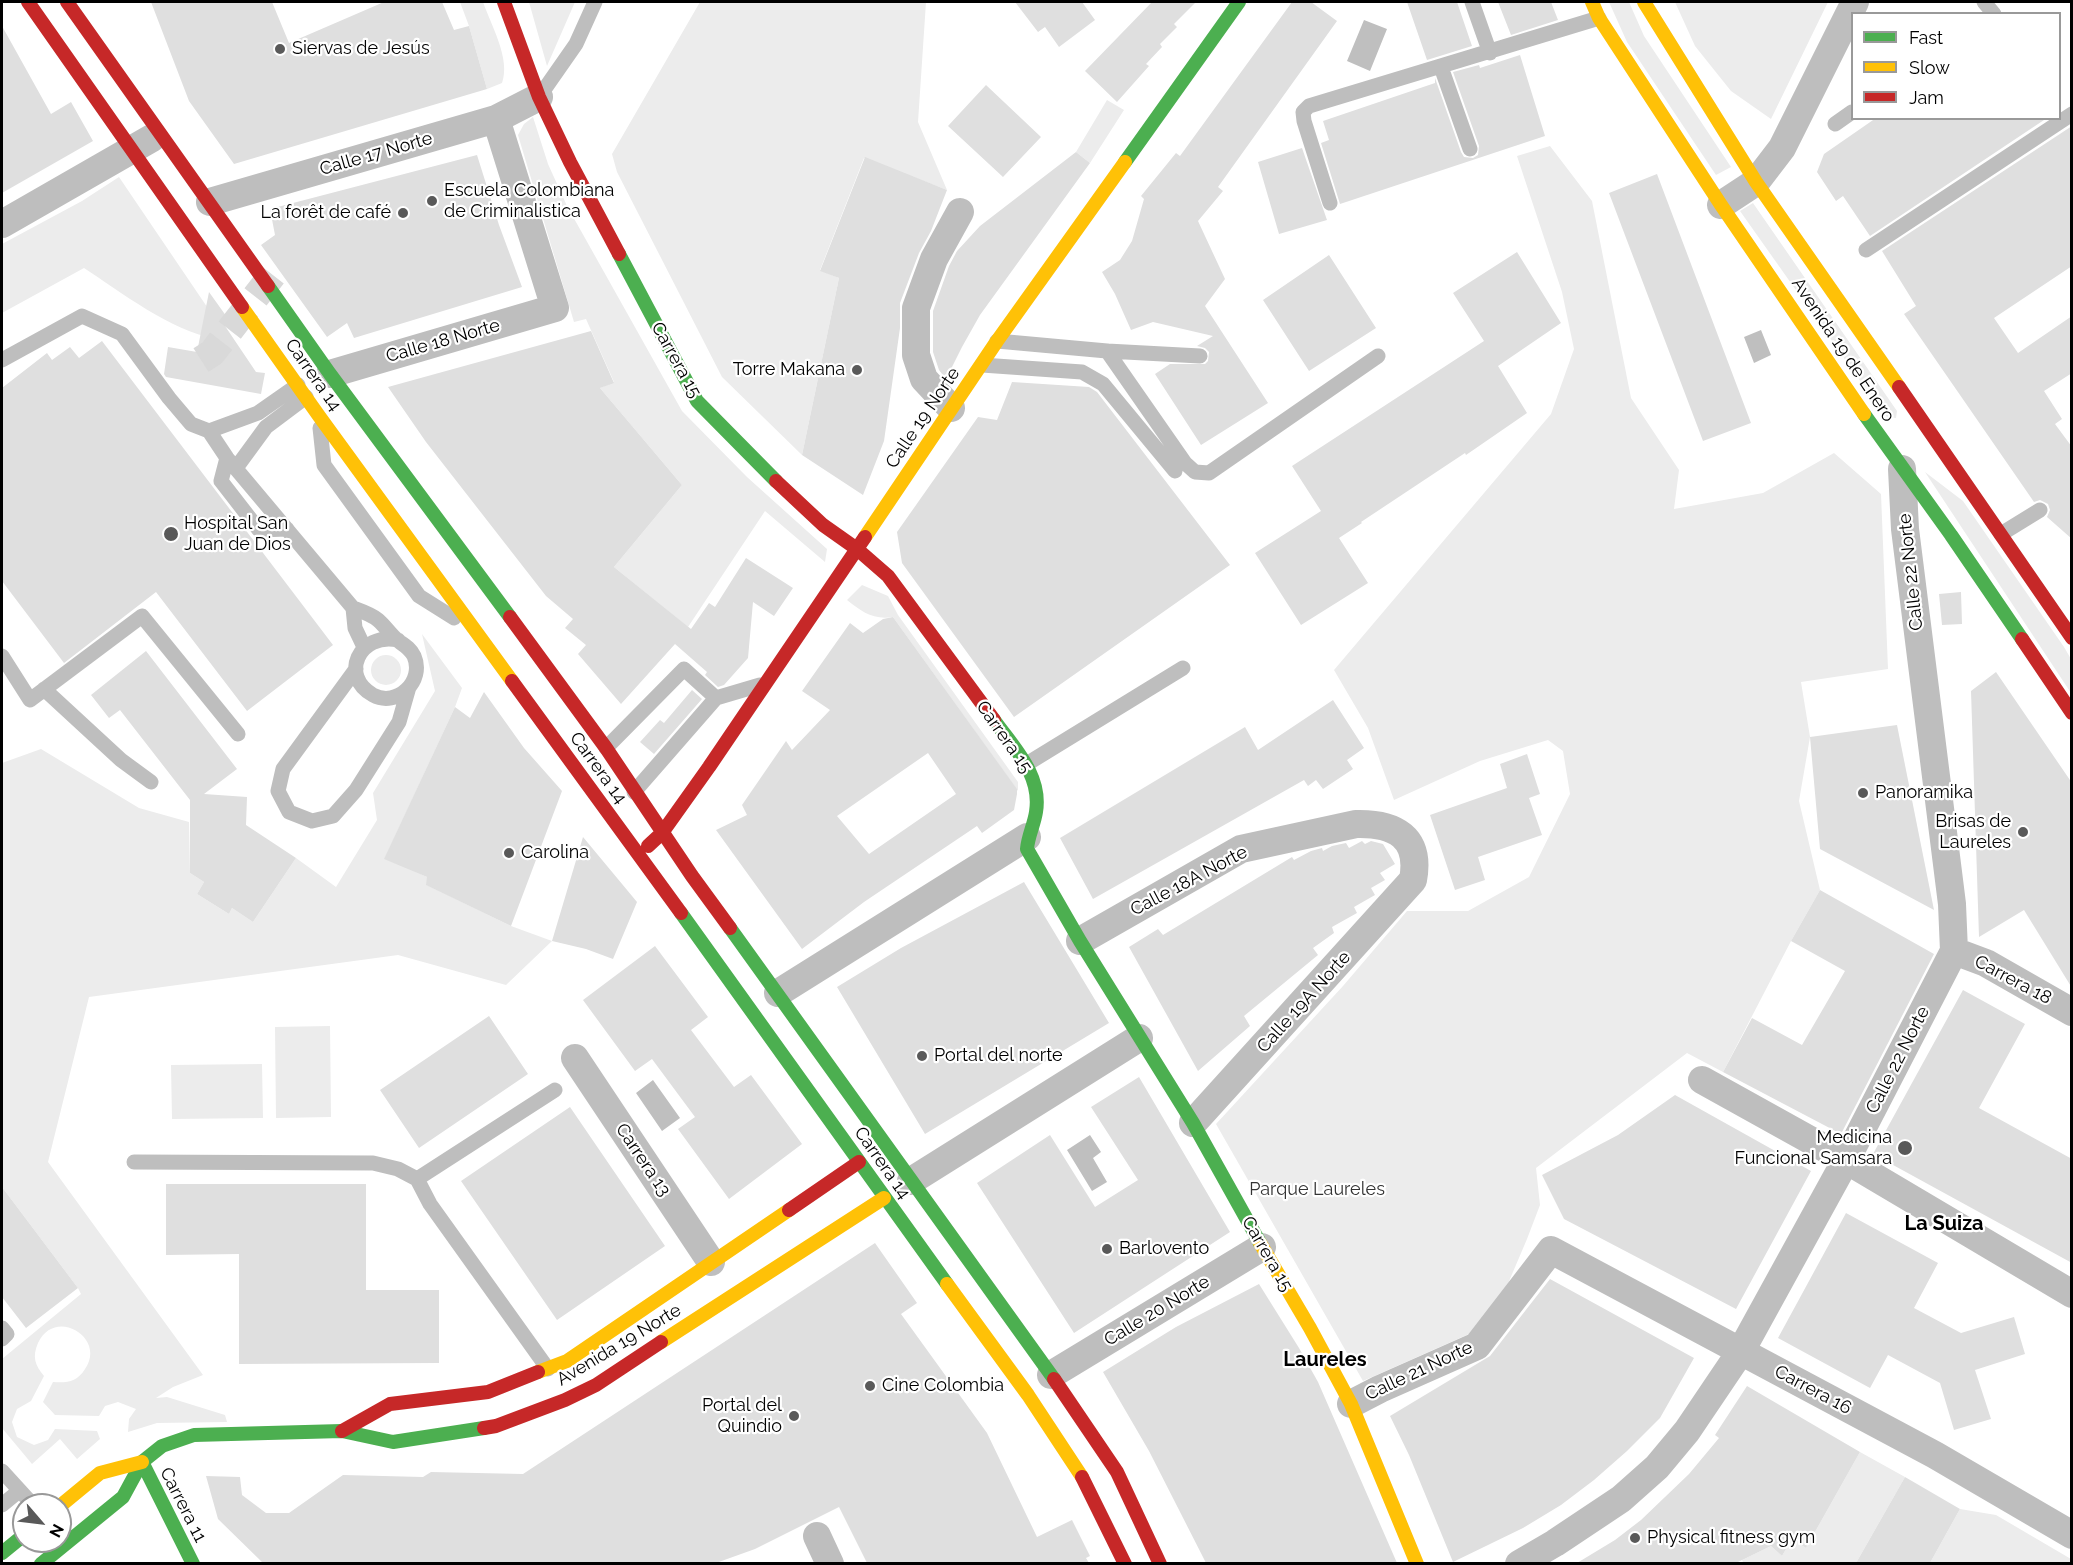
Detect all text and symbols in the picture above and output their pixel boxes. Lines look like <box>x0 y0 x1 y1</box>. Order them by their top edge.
legend <box>1851 12 2061 120</box>
text: Fast <box>1909 27 1943 48</box>
place label: Siervas de Jesús <box>292 38 430 60</box>
marker: Siervas de Jesús <box>273 42 287 56</box>
text: Slow <box>1909 57 1950 78</box>
text: Jam <box>1909 87 1944 108</box>
street label: Calle 17 Norte <box>317 128 435 180</box>
place label: Escuela Colombiana de Criminalistica <box>444 180 614 222</box>
marker: Escuela Colombiana de Criminalistica <box>425 194 439 208</box>
place label: La forêt de café <box>260 202 391 224</box>
marker: La forêt de café <box>396 206 410 220</box>
street label: Avenida 19 de Enero <box>1787 274 1899 426</box>
street label: Calle 18 Norte <box>384 314 502 368</box>
street label: Carrera 15 <box>646 318 706 402</box>
street label: Carrera 14 <box>280 335 346 415</box>
place label: Torre Makana <box>733 359 845 381</box>
marker: Torre Makana <box>850 363 864 377</box>
street label: Calle 19 Norte <box>881 363 965 473</box>
street label: Calle 22 Norte <box>1894 512 1928 632</box>
place label: Hospital San Juan de Dios <box>184 513 291 556</box>
marker: Hospital San Juan de Dios <box>162 525 180 543</box>
street label: Carrera 15 <box>971 697 1037 777</box>
street label: Carrera 14 <box>565 728 631 808</box>
place label: Panoramika <box>1875 782 1973 804</box>
marker: Panoramika <box>1856 786 1870 800</box>
place label: Brisas de Laureles <box>1935 811 2011 854</box>
marker: Brisas de Laureles <box>2016 825 2030 839</box>
street label: Calle 18A Norte <box>1127 841 1251 921</box>
place label: Carolina <box>521 842 589 864</box>
marker: Carolina <box>502 846 516 860</box>
street label: Calle 19A Norte <box>1253 947 1355 1057</box>
street label: Carrera 18 <box>1971 951 2055 1009</box>
street label: Calle 22 Norte <box>1862 1003 1934 1117</box>
place label: Portal del norte <box>934 1045 1063 1067</box>
marker: Portal del norte <box>915 1049 929 1063</box>
street label: Carrera 13 <box>611 1120 675 1200</box>
street label: Carrera 14 <box>849 1123 915 1203</box>
place label: Medicina Funcional Samsara <box>1735 1127 1892 1170</box>
marker: Medicina Funcional Samsara <box>1896 1139 1914 1157</box>
park label: Parque Laureles <box>1249 1179 1385 1201</box>
district label: La Suiza <box>1905 1212 1983 1236</box>
street label: Carrera 15 <box>1237 1213 1297 1295</box>
place label: Barlovento <box>1119 1238 1209 1260</box>
marker: Barlovento <box>1100 1242 1114 1256</box>
street label: Calle 20 Norte <box>1100 1271 1214 1351</box>
street label: Avenida 19 Norte <box>553 1299 685 1391</box>
street label: Calle 21 Norte <box>1362 1337 1476 1405</box>
district label: Laureles <box>1283 1348 1367 1372</box>
street label: Carrera 16 <box>1771 1361 1855 1419</box>
place label: Cine Colombia <box>882 1375 1004 1397</box>
marker: Cine Colombia <box>863 1379 877 1393</box>
place label: Portal del Quindio <box>702 1395 782 1438</box>
marker: Portal del Quindio <box>787 1409 801 1423</box>
street label: Carrera 11 <box>155 1464 211 1546</box>
north arrow <box>12 1493 72 1553</box>
text: N <box>45 1521 68 1541</box>
place label: Physical fitness gym <box>1647 1527 1815 1549</box>
marker: Physical fitness gym <box>1628 1531 1642 1545</box>

